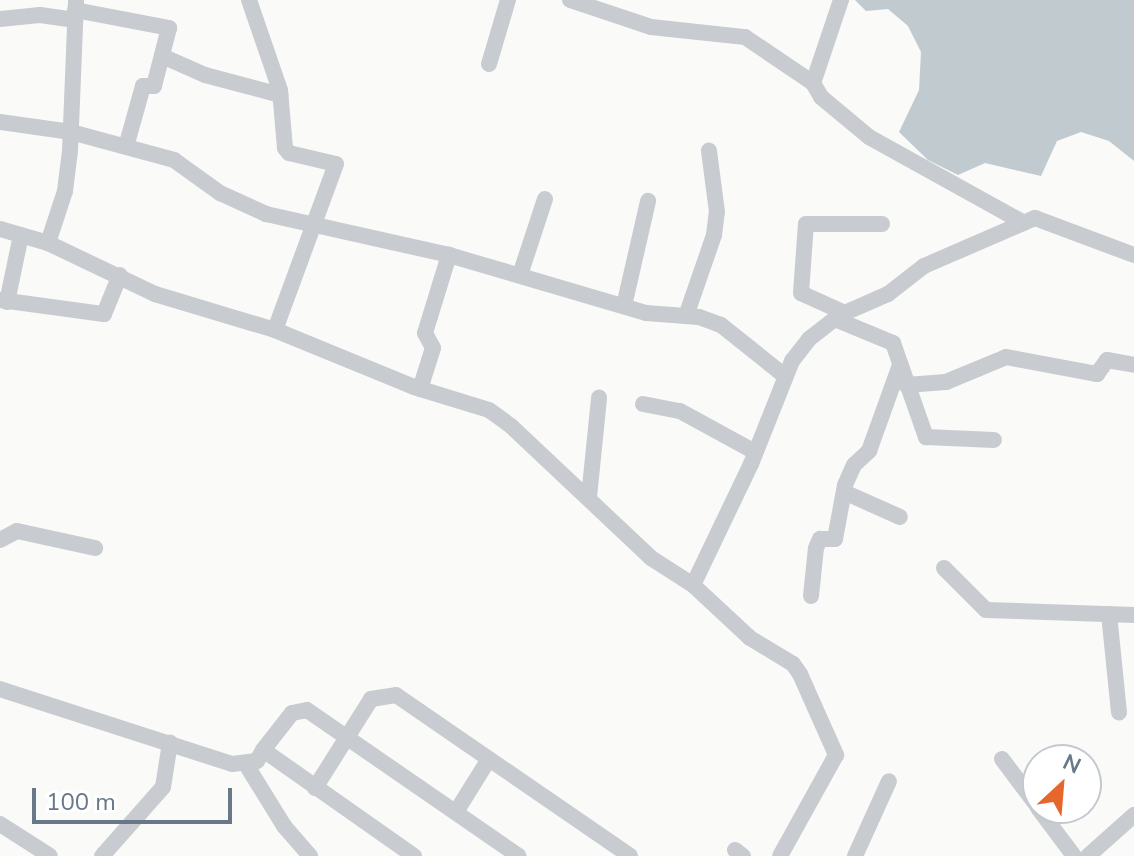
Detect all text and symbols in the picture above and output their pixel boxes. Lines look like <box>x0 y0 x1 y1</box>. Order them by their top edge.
north arrow <box>1022 744 1102 824</box>
text: N <box>1058 747 1086 781</box>
scale bar <box>36 772 236 822</box>
text: 100 m <box>46 786 116 818</box>

